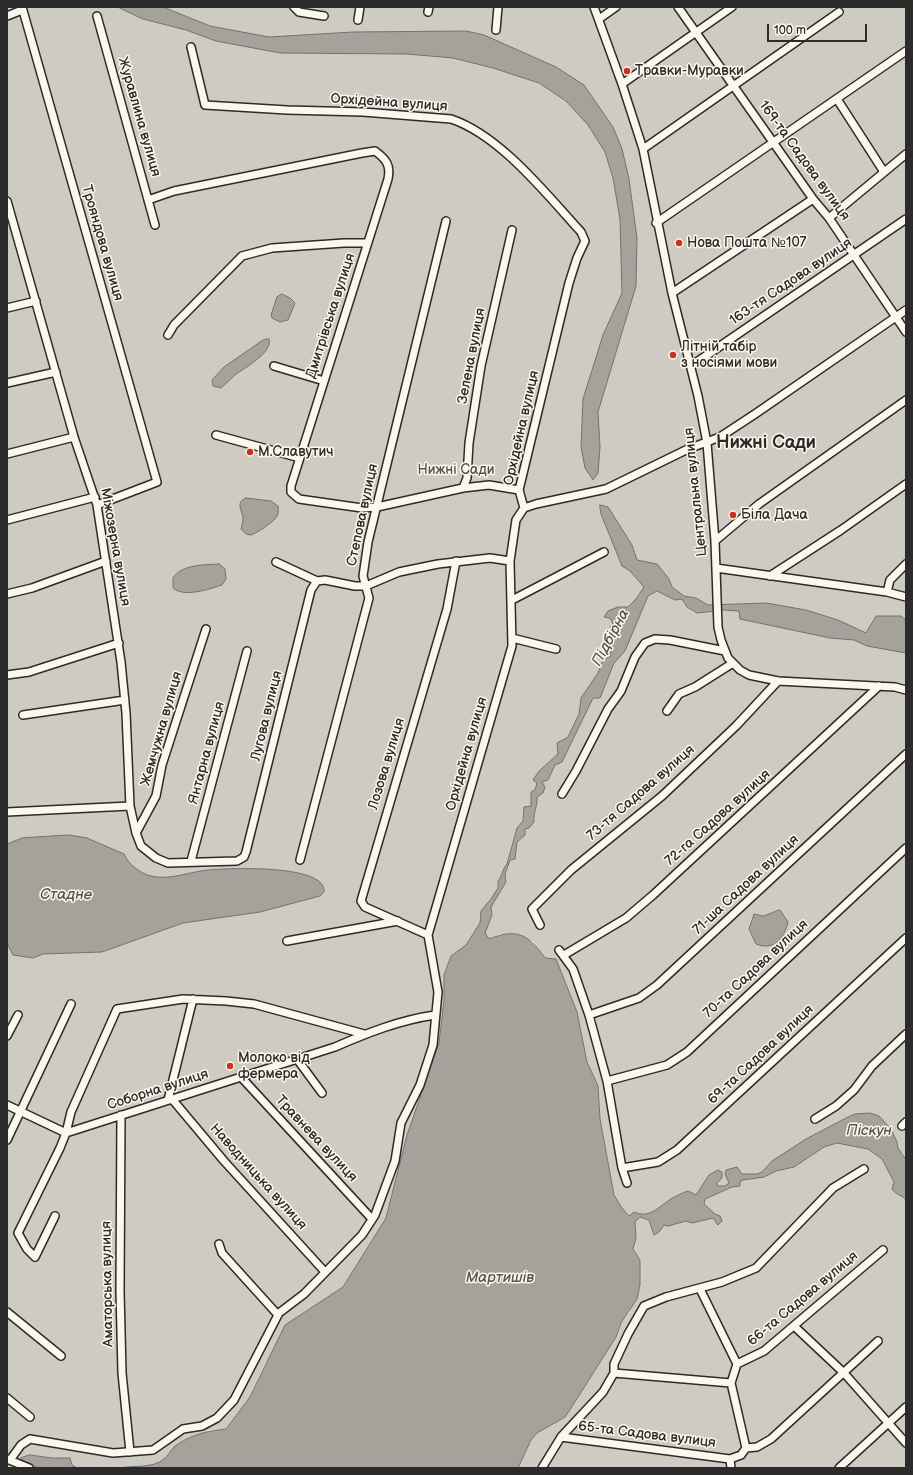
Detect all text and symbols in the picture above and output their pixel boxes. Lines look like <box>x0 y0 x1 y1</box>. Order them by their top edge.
scale bar <box>769 16 869 42</box>
text: 100 m <box>774 23 806 38</box>
street label: Журавлина вулиця <box>114 55 164 179</box>
place label: Травки-Муравки <box>635 63 744 79</box>
marker: Травки-Муравки <box>622 66 632 76</box>
street label: Орхідейна вулиця <box>330 91 448 115</box>
street label: 169-та Садова вулиця <box>755 98 853 224</box>
street label: Трояндова вулиця <box>77 183 127 303</box>
place label: Нова Пошта №107 <box>687 235 806 251</box>
street label: 163-тя Садова вулиця <box>727 235 855 329</box>
marker: Нова Пошта №107 <box>674 238 684 248</box>
street label: Дмитрівська вулиця <box>303 251 359 381</box>
street label: Зелена вулиця <box>454 307 490 405</box>
place label: Літній табір з носіями мови <box>681 339 777 372</box>
marker: Літній табір з носіями мови <box>668 350 678 360</box>
street label: Орхідейна вулиця <box>501 369 543 487</box>
street label: Центральна вулиця <box>681 427 711 557</box>
district label: Нижні Сади <box>716 432 816 454</box>
place label: М.Славутич <box>258 444 333 460</box>
marker: М.Славутич <box>245 447 255 457</box>
street label: Степова вулиця <box>344 462 382 568</box>
park label: Нижні Сади <box>417 462 495 478</box>
street label: Міжозерна вулиця <box>96 487 134 607</box>
place label: Біла Дача <box>741 507 808 523</box>
marker: Біла Дача <box>728 510 738 520</box>
water label: Підбірна <box>589 606 633 670</box>
street label: Лугова вулиця <box>248 669 286 763</box>
street label: Жемчужна вулиця <box>138 670 186 788</box>
street label: Орхідейна вулиця <box>443 695 491 813</box>
street label: Янтарна вулиця <box>185 700 229 806</box>
street label: Лозова вулиця <box>365 716 409 812</box>
street label: 73-тя Садова вулиця <box>584 742 698 844</box>
street label: 72-га Садова вулиця <box>662 766 774 870</box>
street label: 71-ша Садова вулиця <box>690 832 802 938</box>
water label: Стадне <box>40 886 92 904</box>
street label: 70-та Садова вулиця <box>700 916 812 1022</box>
street label: 69-та Садова вулиця <box>705 1002 817 1108</box>
place label: Молоко від фермера <box>238 1050 310 1082</box>
marker: Молоко від фермера <box>225 1061 235 1071</box>
street label: Соборна вулиця <box>105 1066 211 1114</box>
street label: Травнева вулиця <box>272 1092 360 1186</box>
street label: Наводницька вулиця <box>206 1120 310 1234</box>
water label: Піскун <box>846 1122 892 1140</box>
street label: Аматорська вулиця <box>99 1221 117 1347</box>
street label: 66-та Садова вулиця <box>744 1248 862 1350</box>
water label: Мартишів <box>466 1269 534 1287</box>
street label: 65-та Садова вулиця <box>577 1418 717 1452</box>

